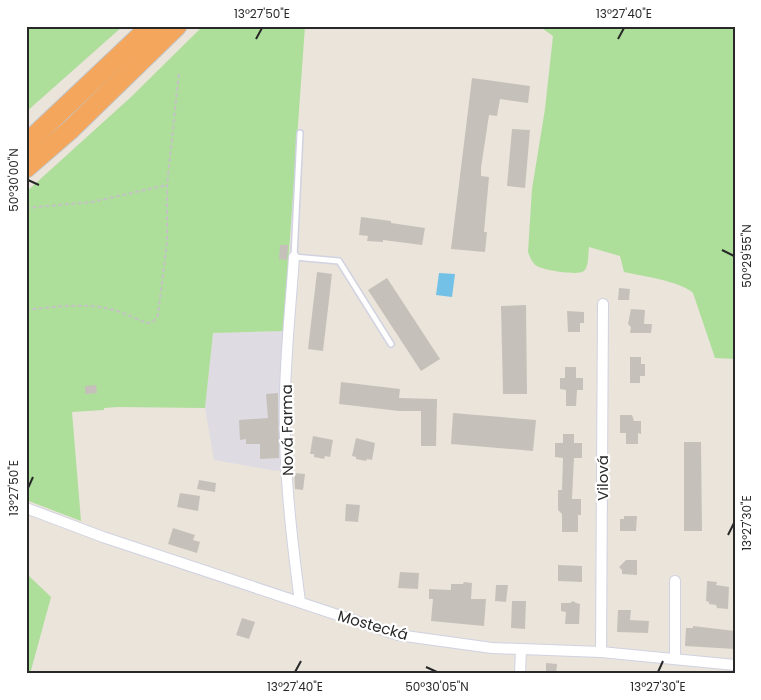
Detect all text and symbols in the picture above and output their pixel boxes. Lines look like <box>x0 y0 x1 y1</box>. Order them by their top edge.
text: 13°27'50"E <box>234 5 290 22</box>
text: 13°27'40"E <box>596 5 652 22</box>
text: 50°30'00"N <box>5 148 22 212</box>
text: 50°29'55"N <box>738 224 755 288</box>
street label: Nová Farma <box>276 384 298 476</box>
street label: Vilová <box>592 455 613 501</box>
text: 13°27'50"E <box>5 460 22 516</box>
text: 13°27'30"E <box>738 495 755 551</box>
street label: Mostecká <box>335 605 411 645</box>
text: 13°27'40"E <box>267 678 323 695</box>
text: 50°30'05"N <box>405 678 469 695</box>
text: 13°27'30"E <box>630 678 686 695</box>

